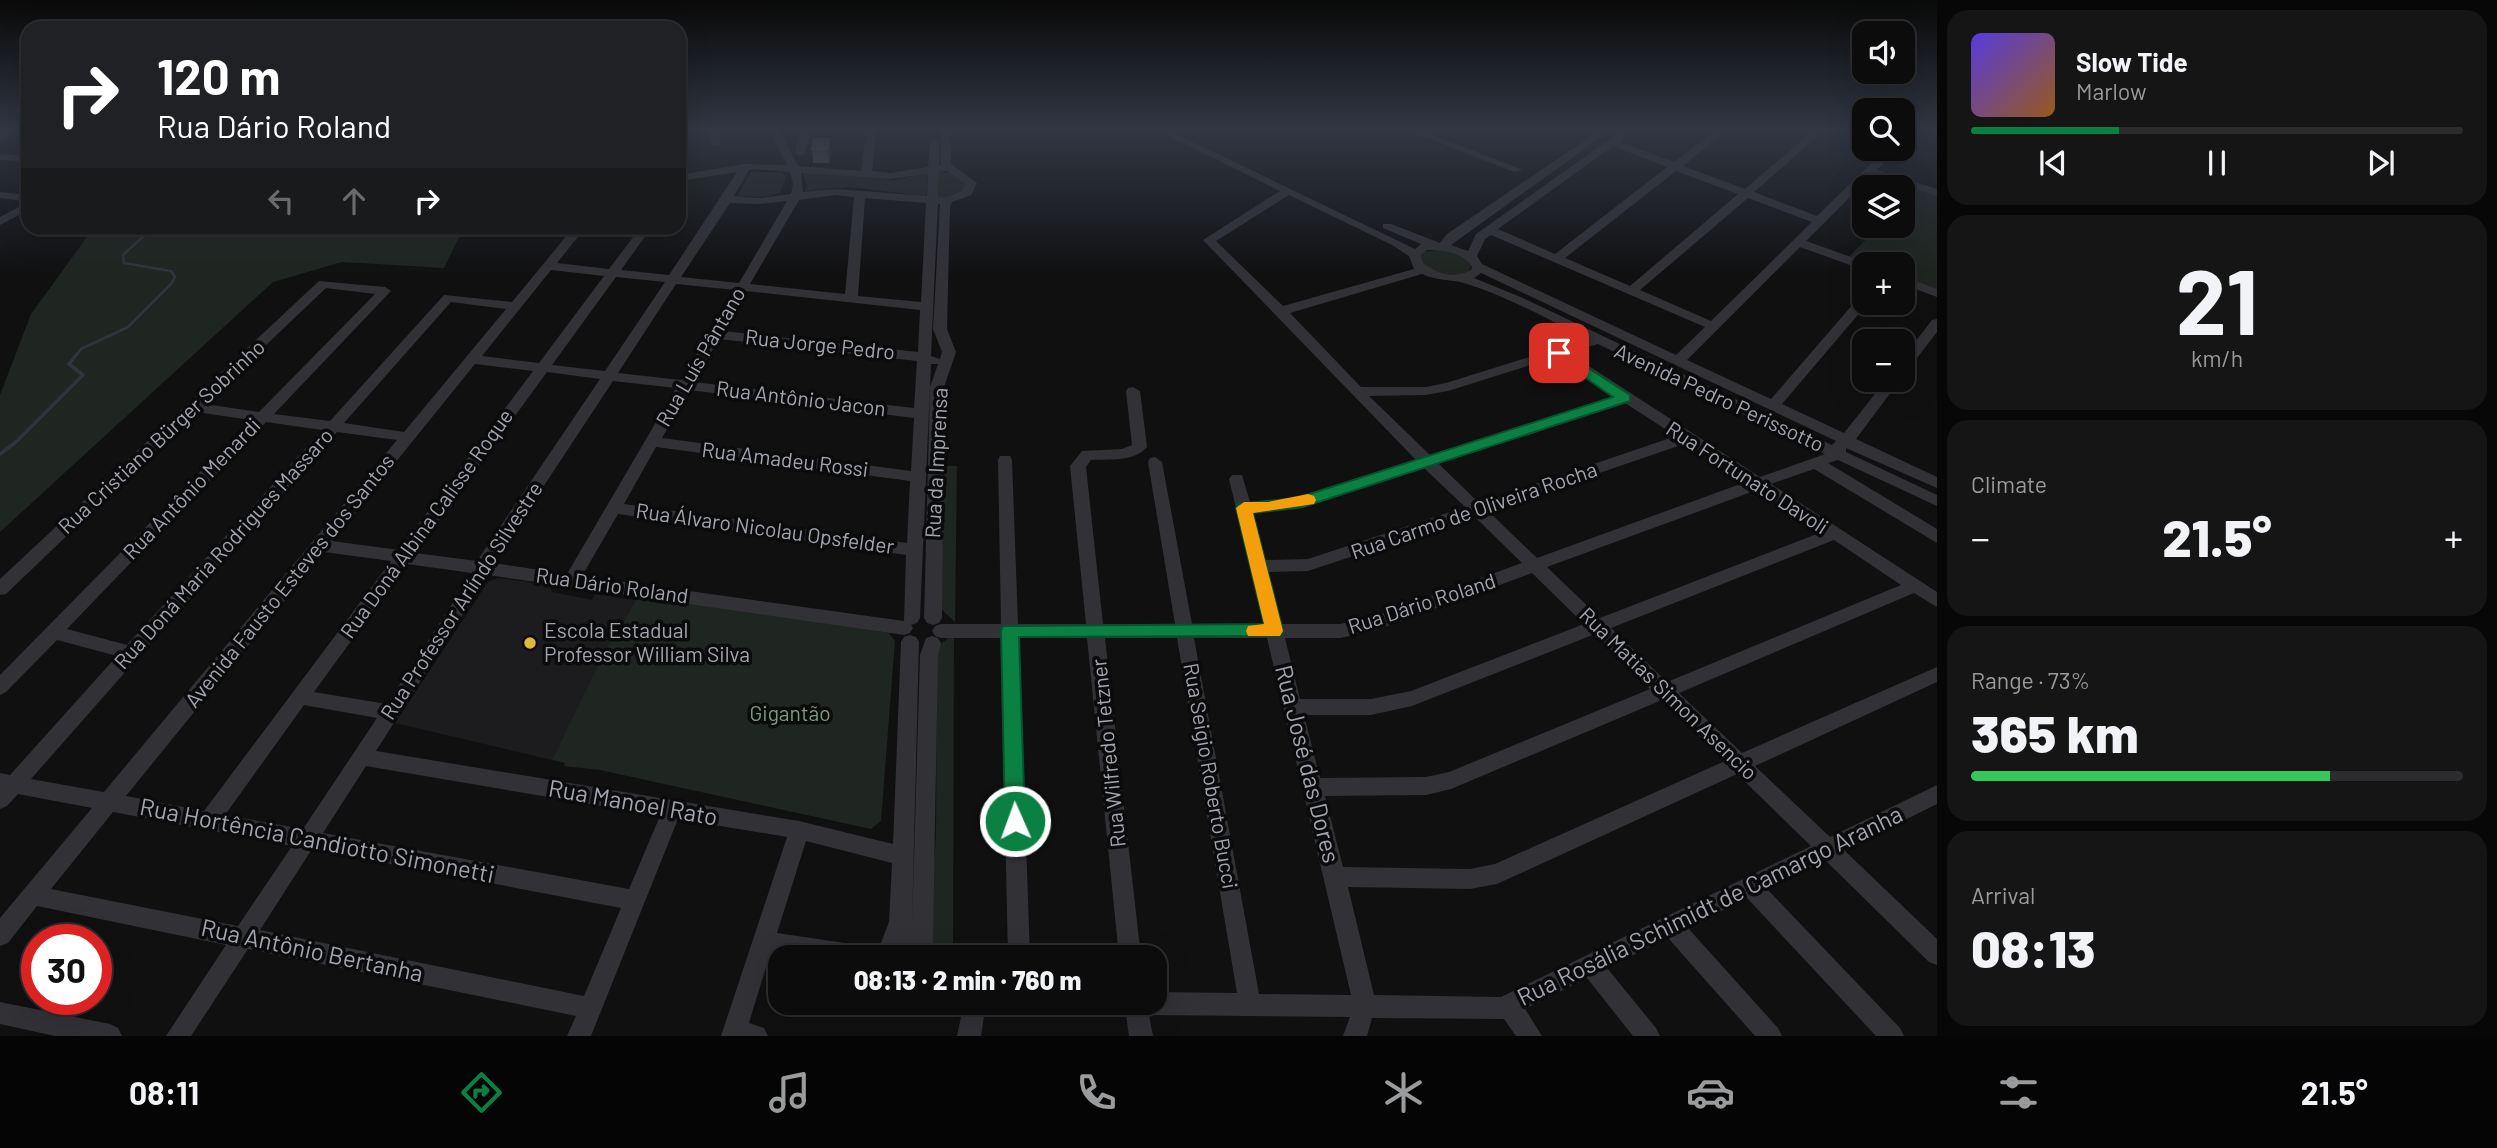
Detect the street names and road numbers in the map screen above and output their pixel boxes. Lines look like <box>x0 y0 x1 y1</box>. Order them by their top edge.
street label: Rua Luís Pântano <box>650 282 750 430</box>
street label: Rua Jorge Pedro <box>744 323 896 364</box>
street label: Rua Cristiano Bürger Sobrinho <box>52 334 269 538</box>
street label: Avenida Pedro Perissotto <box>1611 337 1828 456</box>
street label: Rua Antônio Jacon <box>715 375 887 420</box>
street label: Rua da Imprensa <box>919 387 952 539</box>
street label: Rua Doná Albina Calisse Roque <box>334 404 517 643</box>
street label: Rua Antônio Menardi <box>117 412 265 564</box>
street label: Rua Fortunato Davoli <box>1662 415 1833 538</box>
street label: Rua Doná Maria Rodrigues Massaro <box>108 423 338 673</box>
street label: Rua Amadeu Rossi <box>701 436 870 481</box>
street label: Avenida Fausto Esteves dos Santos <box>179 448 399 712</box>
street label: Rua Carmo de Oliveira Rocha <box>1347 456 1600 564</box>
street label: Rua Professor Arlíndo Silvestre <box>374 477 547 724</box>
street label: Rua Álvaro Nicolau Opsfelder <box>634 497 896 558</box>
street label: Rua Dário Roland <box>534 561 690 608</box>
street label: Rua Dário Roland <box>1345 567 1498 638</box>
street label: Rua Matias Simon Asencio <box>1575 601 1763 784</box>
street label: Rua Wilfredo Tetzner <box>1085 657 1130 849</box>
street label: Rua Seigio Roberto Bucci <box>1179 661 1244 891</box>
street label: Rua José das Dores <box>1270 662 1347 866</box>
street label: Rua Manoel Rato <box>546 772 720 831</box>
street label: Rua Hortência Candiotto Simonetti <box>138 791 497 888</box>
street label: Rua Rosália Schimidt de Camargo Aranha <box>1512 798 1907 1011</box>
street label: Rua Antônio Bertanha <box>199 912 426 987</box>

